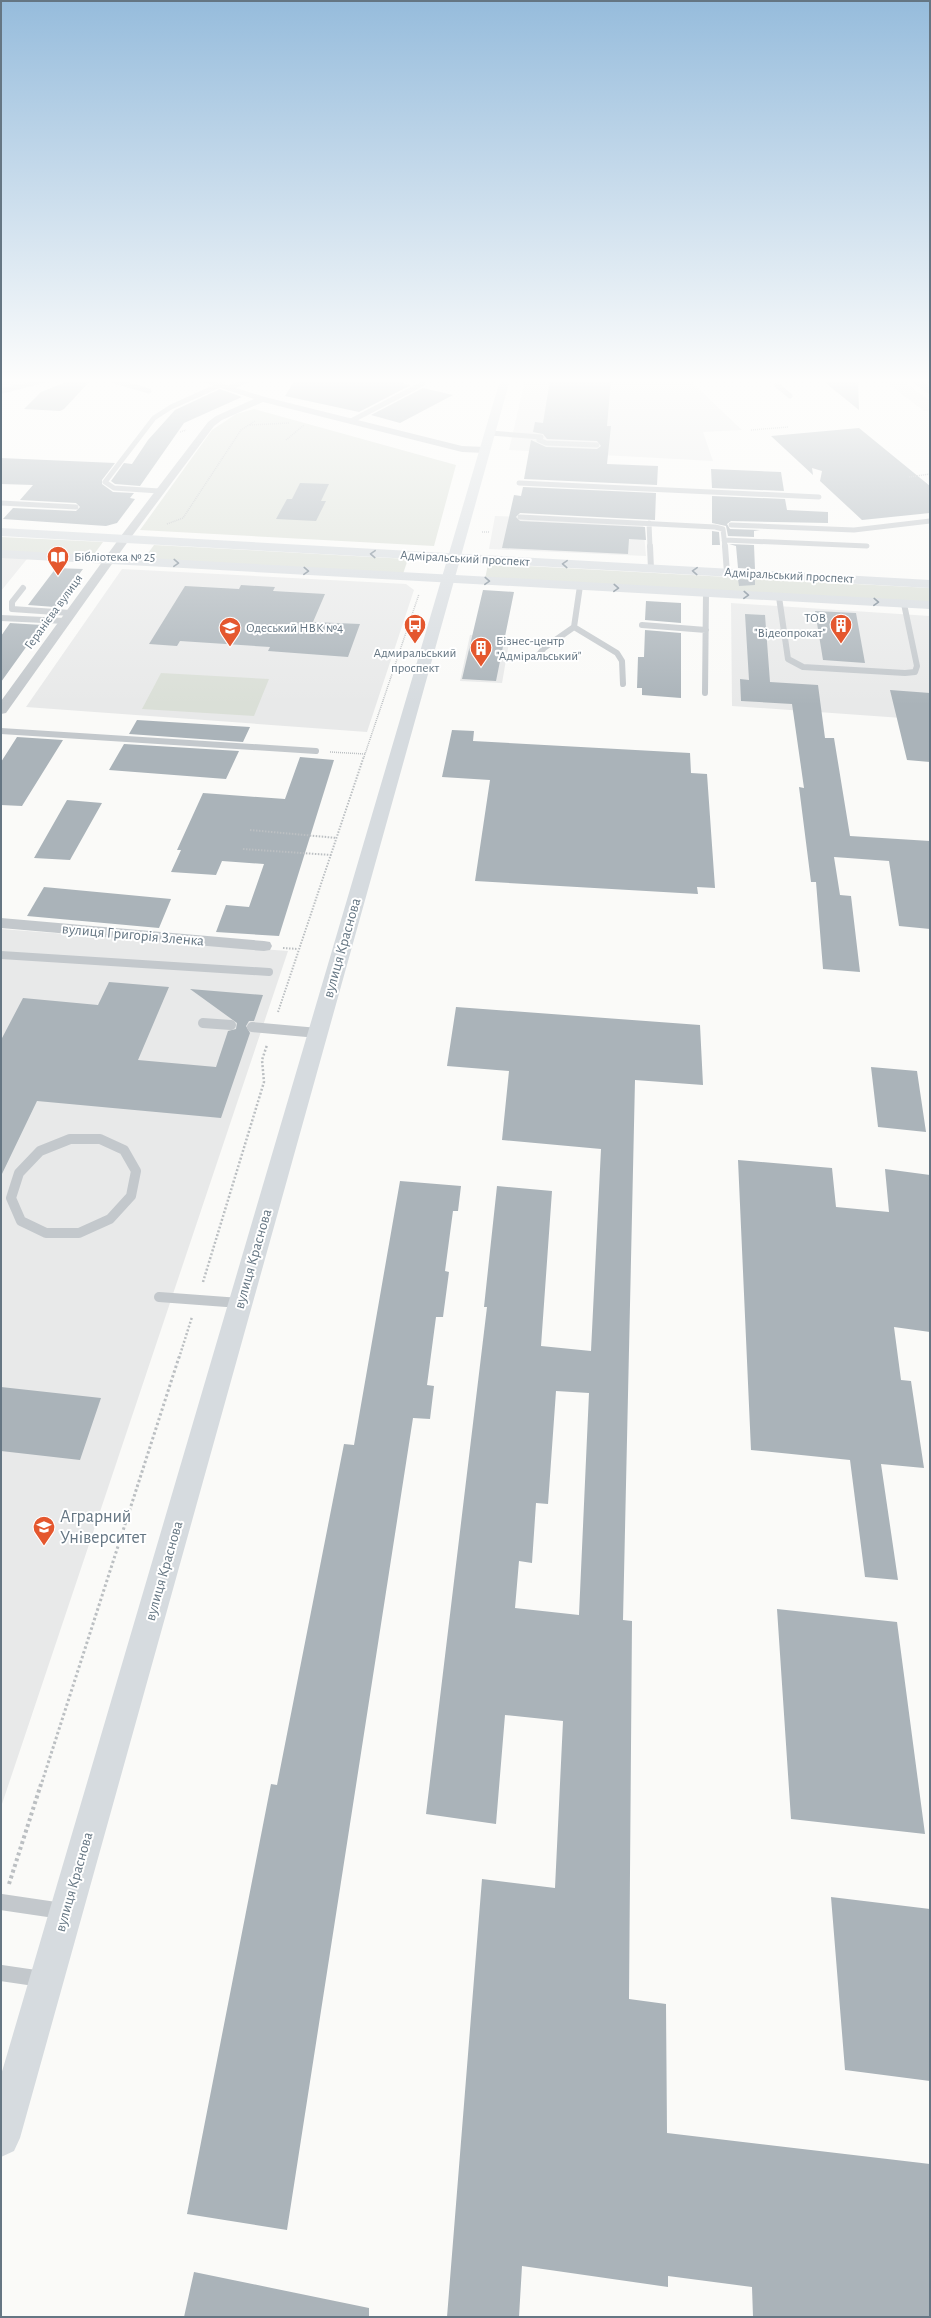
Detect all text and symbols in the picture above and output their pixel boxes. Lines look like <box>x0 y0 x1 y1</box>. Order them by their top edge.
library icon: Бібліотека № 25 <box>45 544 71 577</box>
street label: Адміральський проспект <box>400 549 530 569</box>
one-way arrow <box>370 550 376 559</box>
place label: Бібліотека № 25 <box>74 551 155 564</box>
one-way arrow <box>173 559 179 568</box>
one-way arrow <box>562 560 568 569</box>
one-way arrow <box>303 566 309 575</box>
street label: Адміральський проспект <box>724 566 854 586</box>
one-way arrow <box>692 567 698 576</box>
street label: Геранієва вулиця <box>23 572 85 652</box>
one-way arrow <box>484 576 490 585</box>
one-way arrow <box>613 584 619 592</box>
one-way arrow <box>743 591 749 600</box>
one-way arrow <box>873 598 879 607</box>
bus stop icon: Адмиральський проспект <box>402 612 428 645</box>
place label: ТОВ "Відеопрокат" <box>754 612 826 640</box>
building icon: ТОВ "Відеопрокат" <box>828 612 854 645</box>
school or university icon: Одеський НВК №4 <box>217 615 243 648</box>
place label: Одеський НВК №4 <box>246 622 343 635</box>
building icon: Бізнес-центр "Адміральський" <box>468 635 494 668</box>
place label: Бізнес-центр "Адміральський" <box>496 635 582 663</box>
place label: Адмиральський проспект <box>373 647 457 675</box>
street label: вулиця Краснова <box>321 896 363 1000</box>
street label: вулиця Григорія Зленка <box>61 921 205 949</box>
street label: вулиця Краснова <box>232 1207 274 1311</box>
place label: Аграрний Університет <box>60 1508 147 1547</box>
school or university icon: Аграрний Університет <box>31 1514 57 1547</box>
street label: вулиця Краснова <box>143 1519 185 1623</box>
street label: вулиця Краснова <box>53 1830 95 1934</box>

